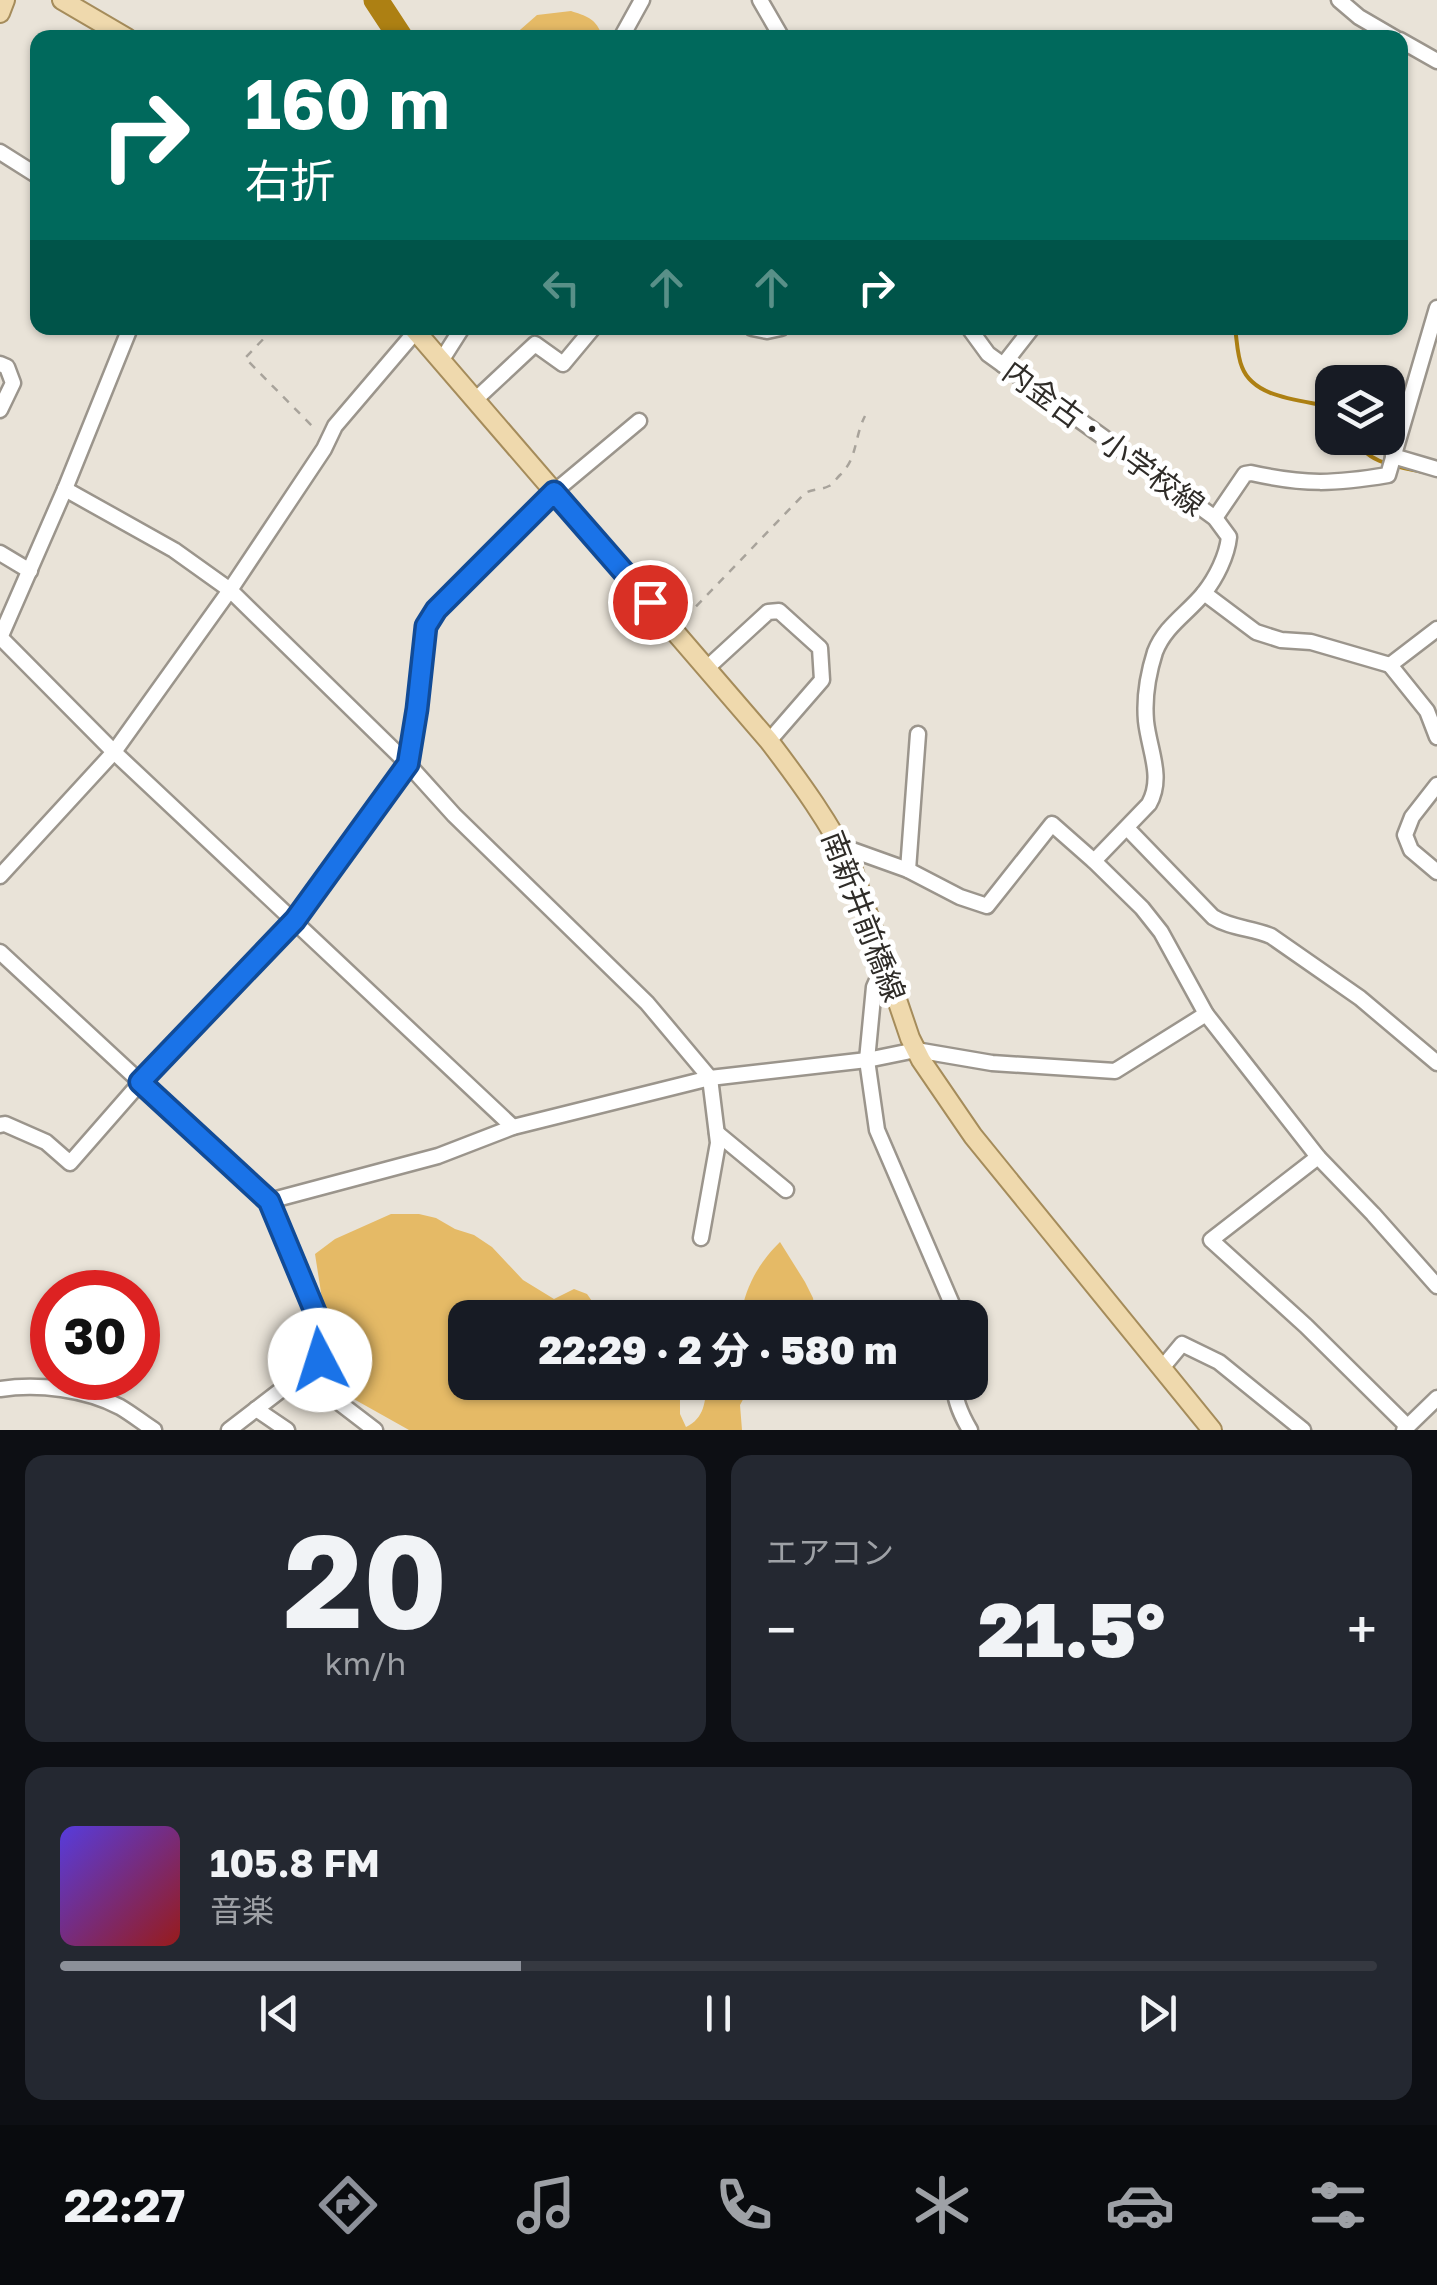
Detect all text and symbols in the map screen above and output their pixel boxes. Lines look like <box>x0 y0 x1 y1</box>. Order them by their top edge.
text: 160 m <box>245 60 450 144</box>
icon: right <box>80 70 210 200</box>
text: 右折 <box>245 153 335 207</box>
icon: left <box>534 260 589 315</box>
icon: ahead <box>639 260 694 315</box>
icon: ahead <box>744 260 799 315</box>
icon: right <box>849 260 904 315</box>
street label: 内金古・小学校線 <box>996 353 1212 523</box>
map controls <box>1315 365 1405 455</box>
button: layers <box>1315 365 1405 455</box>
pin <box>608 560 693 645</box>
icon: arrive <box>623 575 678 630</box>
street label: 南新井前橋線 <box>815 826 913 1006</box>
speed limit sign: 30 <box>30 1270 160 1400</box>
position arrow <box>268 1308 372 1412</box>
text: 22:29 · 2 分 · 580 m <box>539 1327 897 1372</box>
text: 20 <box>284 1501 447 1657</box>
text: エアコン <box>766 1533 894 1571</box>
text: 21.5° <box>978 1583 1165 1674</box>
text: − <box>766 1596 796 1662</box>
text: + <box>1347 1596 1377 1662</box>
text: km/h <box>325 1644 406 1682</box>
text: 105.8 FM <box>210 1840 380 1885</box>
text: 音楽 <box>210 1891 274 1929</box>
icon: previous <box>252 1986 307 2041</box>
icon: pause <box>691 1986 746 2041</box>
icon: next <box>1130 1986 1185 2041</box>
icon: directions <box>313 2170 383 2240</box>
icon: music <box>511 2170 581 2240</box>
icon: phone <box>709 2170 779 2240</box>
icon: climate <box>907 2170 977 2240</box>
icon: car <box>1105 2170 1175 2240</box>
icon: filters <box>1303 2170 1373 2240</box>
text: 22:27 <box>64 2178 185 2232</box>

